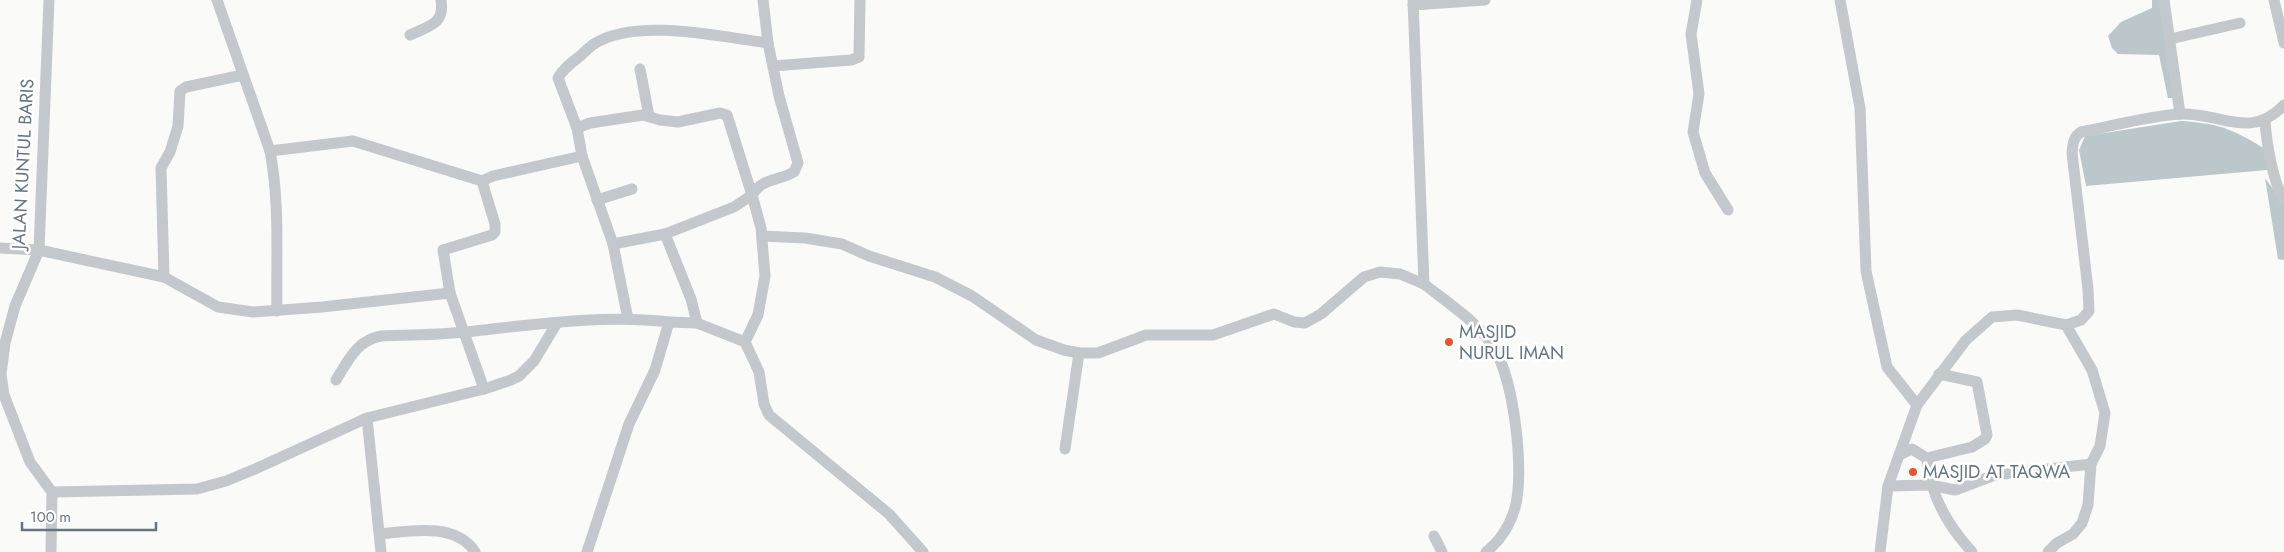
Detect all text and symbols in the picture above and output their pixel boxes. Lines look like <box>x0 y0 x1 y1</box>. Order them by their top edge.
street label: JALAN KUNTUL BARIS <box>5 78 40 252</box>
place label: MASJID NURUL IMAN <box>1459 319 1564 366</box>
marker: MASJID NURUL IMAN <box>1443 336 1455 348</box>
place label: MASJID AT TAQWA <box>1923 459 2070 485</box>
marker: MASJID AT TAQWA <box>1907 466 1919 478</box>
scale bar <box>22 500 156 532</box>
text: 100 m <box>30 506 71 528</box>

